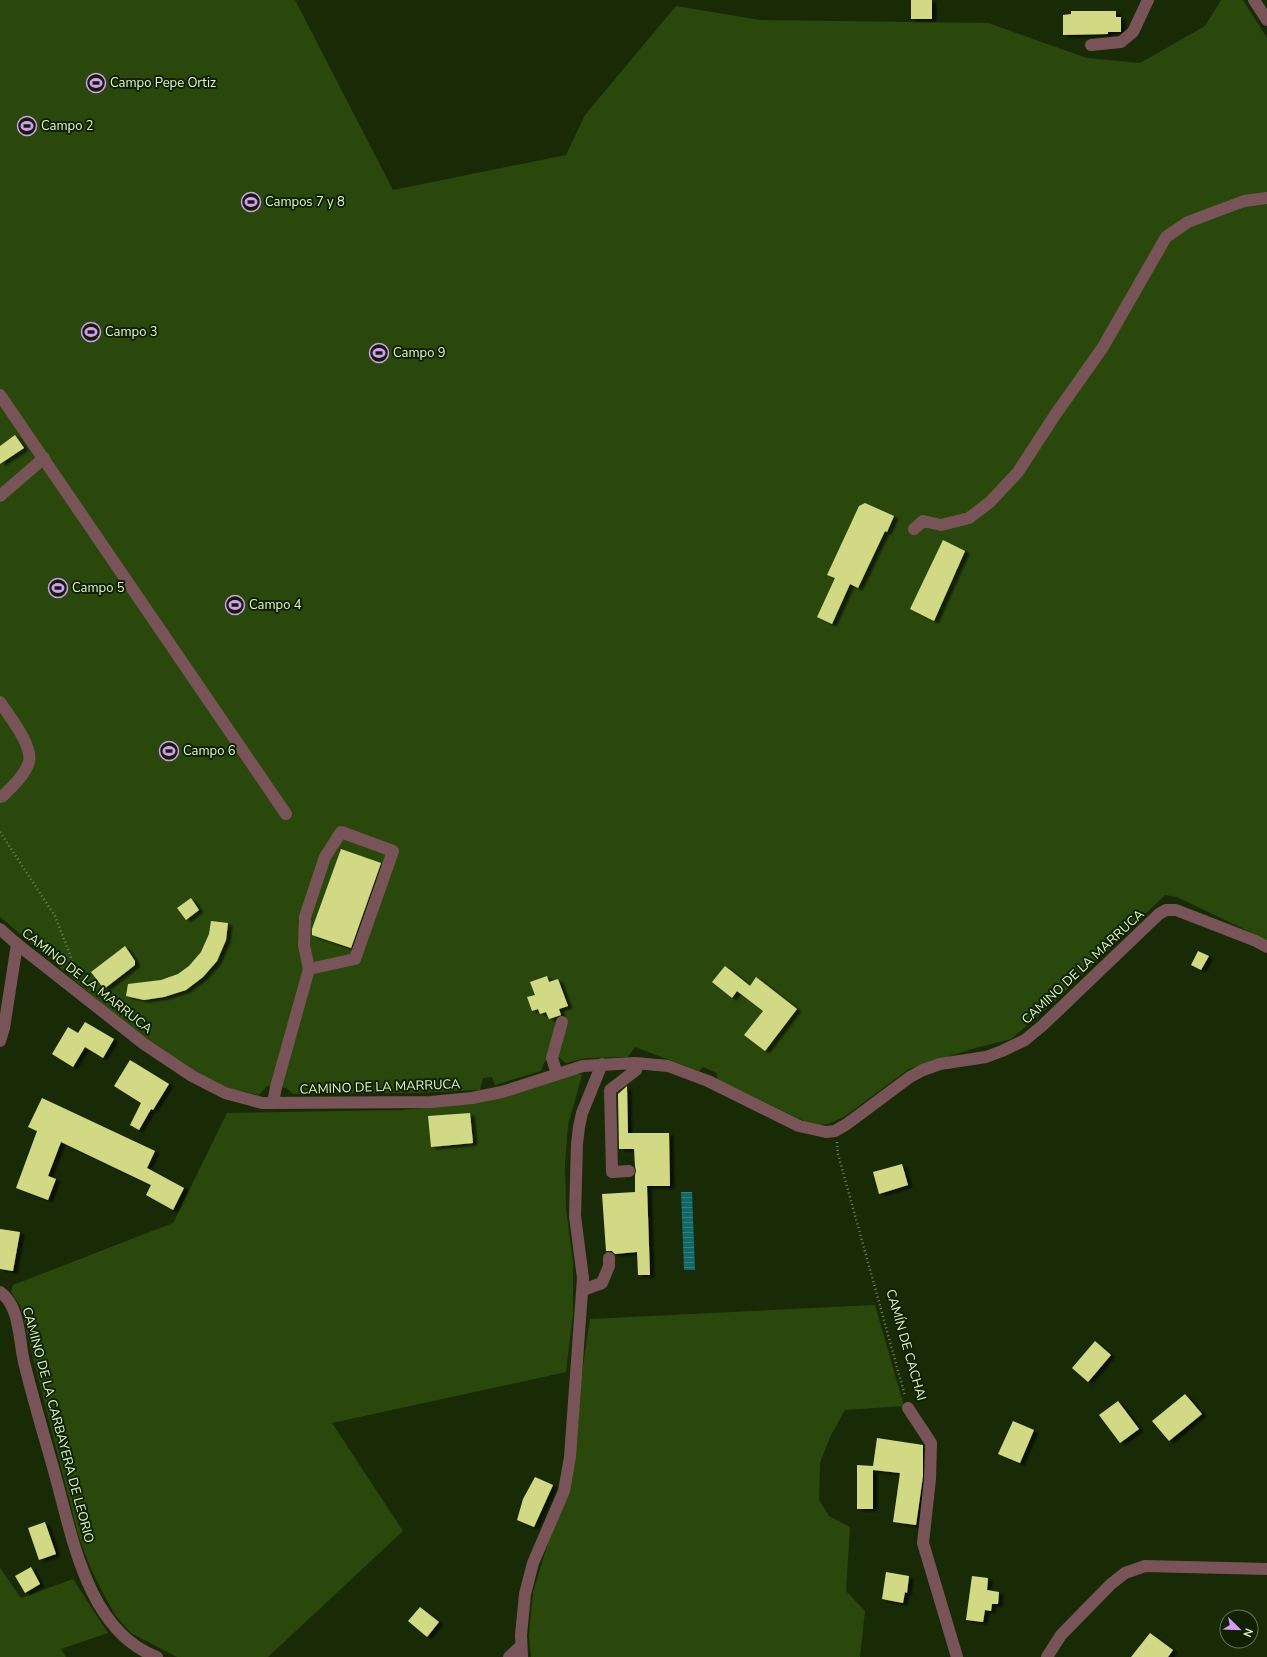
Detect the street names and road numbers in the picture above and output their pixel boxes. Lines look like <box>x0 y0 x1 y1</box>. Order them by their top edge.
street label: CAMINO DE LA MARRUCA <box>1018 905 1148 1028</box>
street label: CAMINO DE LA MARRUCA <box>18 924 156 1038</box>
street label: CAMINO DE LA MARRUCA <box>299 1075 461 1099</box>
street label: CAMÍN DE CACHAI <box>881 1287 931 1403</box>
street label: CAMINO DE LA CARBAYERA DE LEORIO <box>18 1305 98 1545</box>

